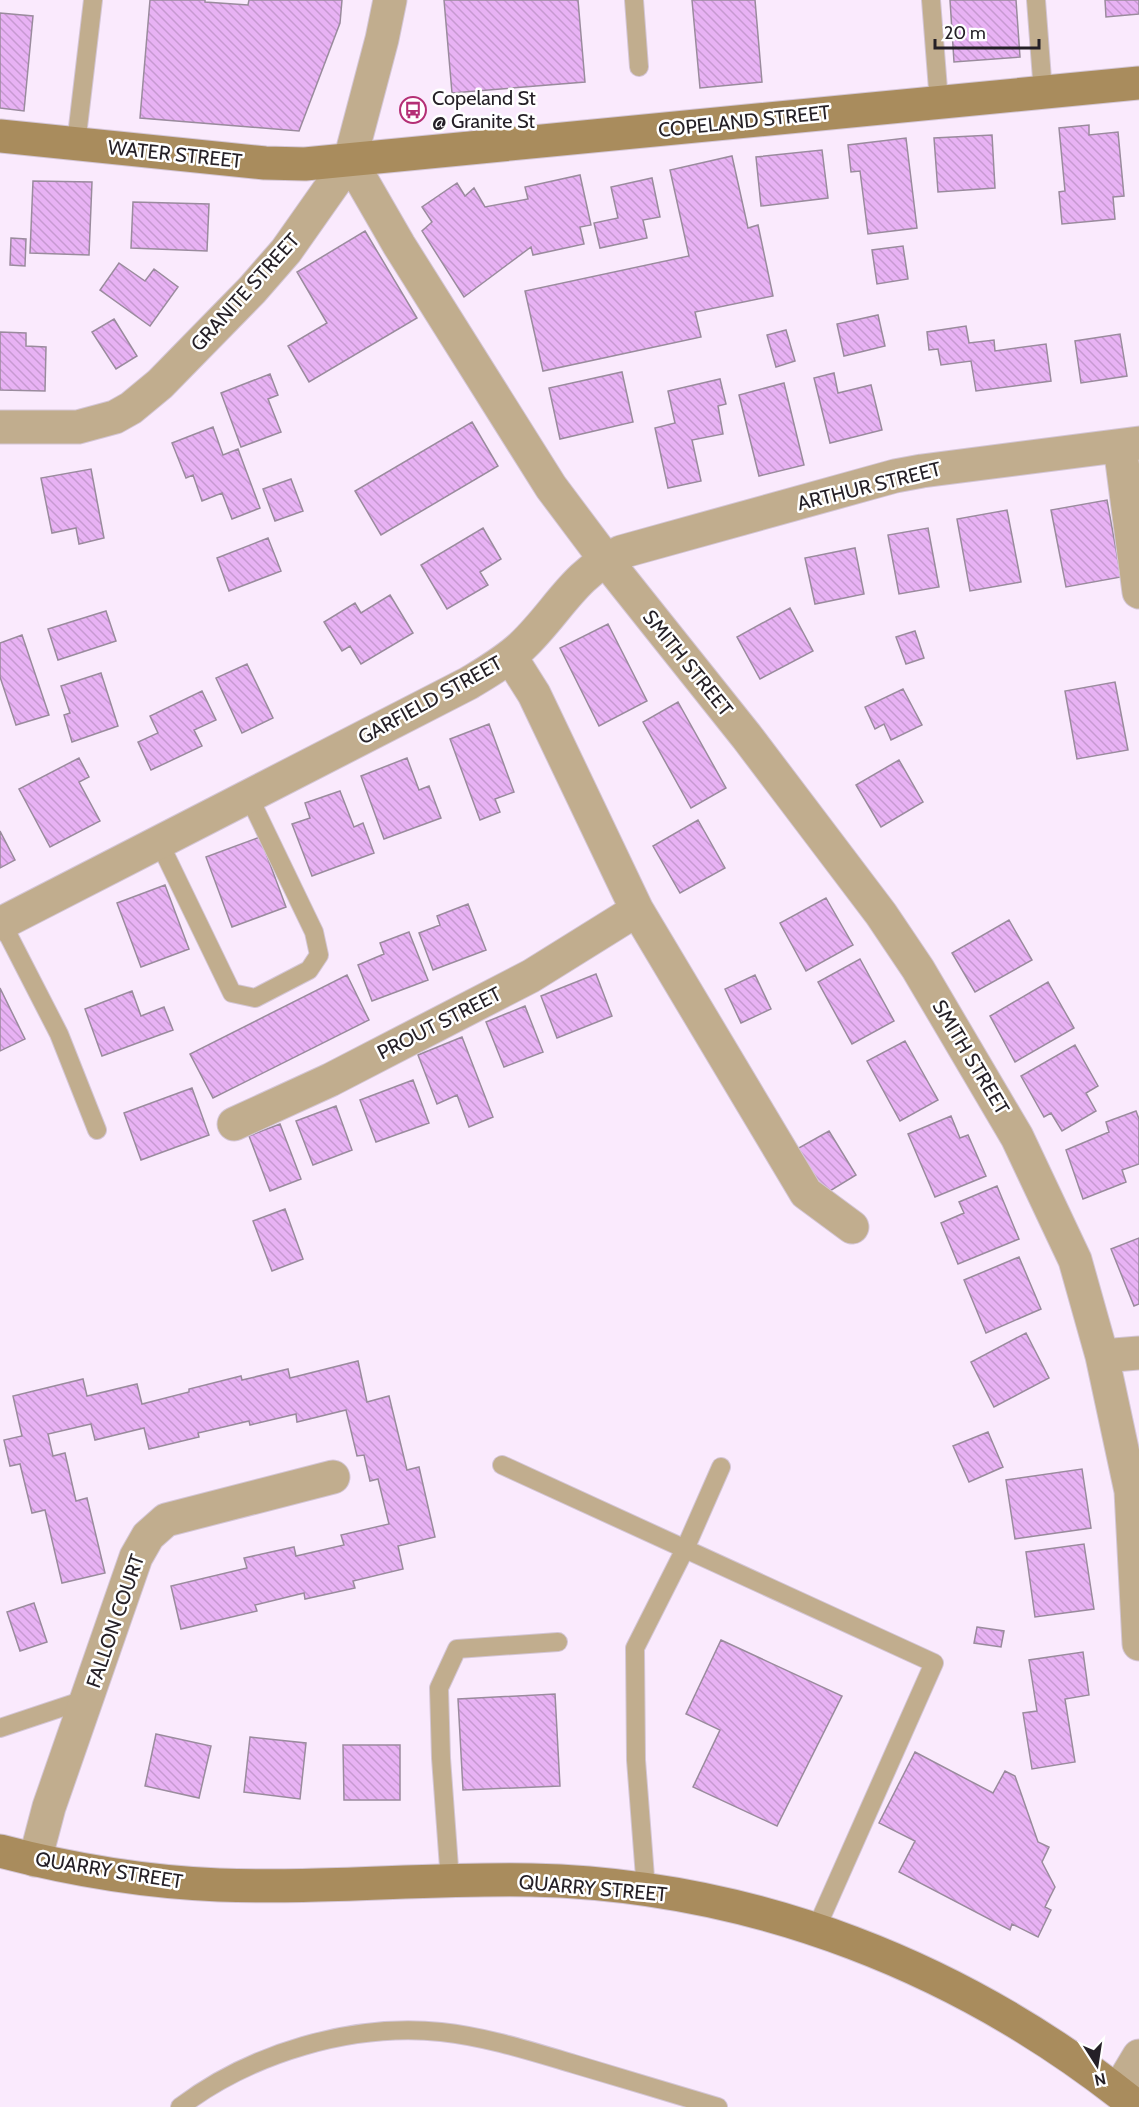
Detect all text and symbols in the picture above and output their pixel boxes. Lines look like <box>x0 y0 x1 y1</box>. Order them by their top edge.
scale bar <box>935 12 1038 50</box>
text: 20 m <box>944 22 986 44</box>
place label: Copeland St @ Granite St <box>432 86 536 133</box>
bus stop icon: Copeland St @ Granite St <box>398 95 428 125</box>
street label: COPELAND STREET <box>657 100 831 142</box>
street label: WATER STREET <box>107 135 244 173</box>
street label: GRANITE STREET <box>186 228 304 356</box>
street label: ARTHUR STREET <box>795 456 944 515</box>
street label: SMITH STREET <box>638 605 738 721</box>
street label: GARFIELD STREET <box>354 650 506 749</box>
street label: PROUT STREET <box>373 981 505 1065</box>
street label: SMITH STREET <box>927 995 1015 1119</box>
street label: FALLON COURT <box>81 1551 149 1691</box>
street label: QUARRY STREET <box>34 1847 185 1894</box>
street label: QUARRY STREET <box>518 1870 669 1906</box>
north arrow <box>1067 2035 1127 2095</box>
text: N <box>1093 2069 1108 2090</box>

